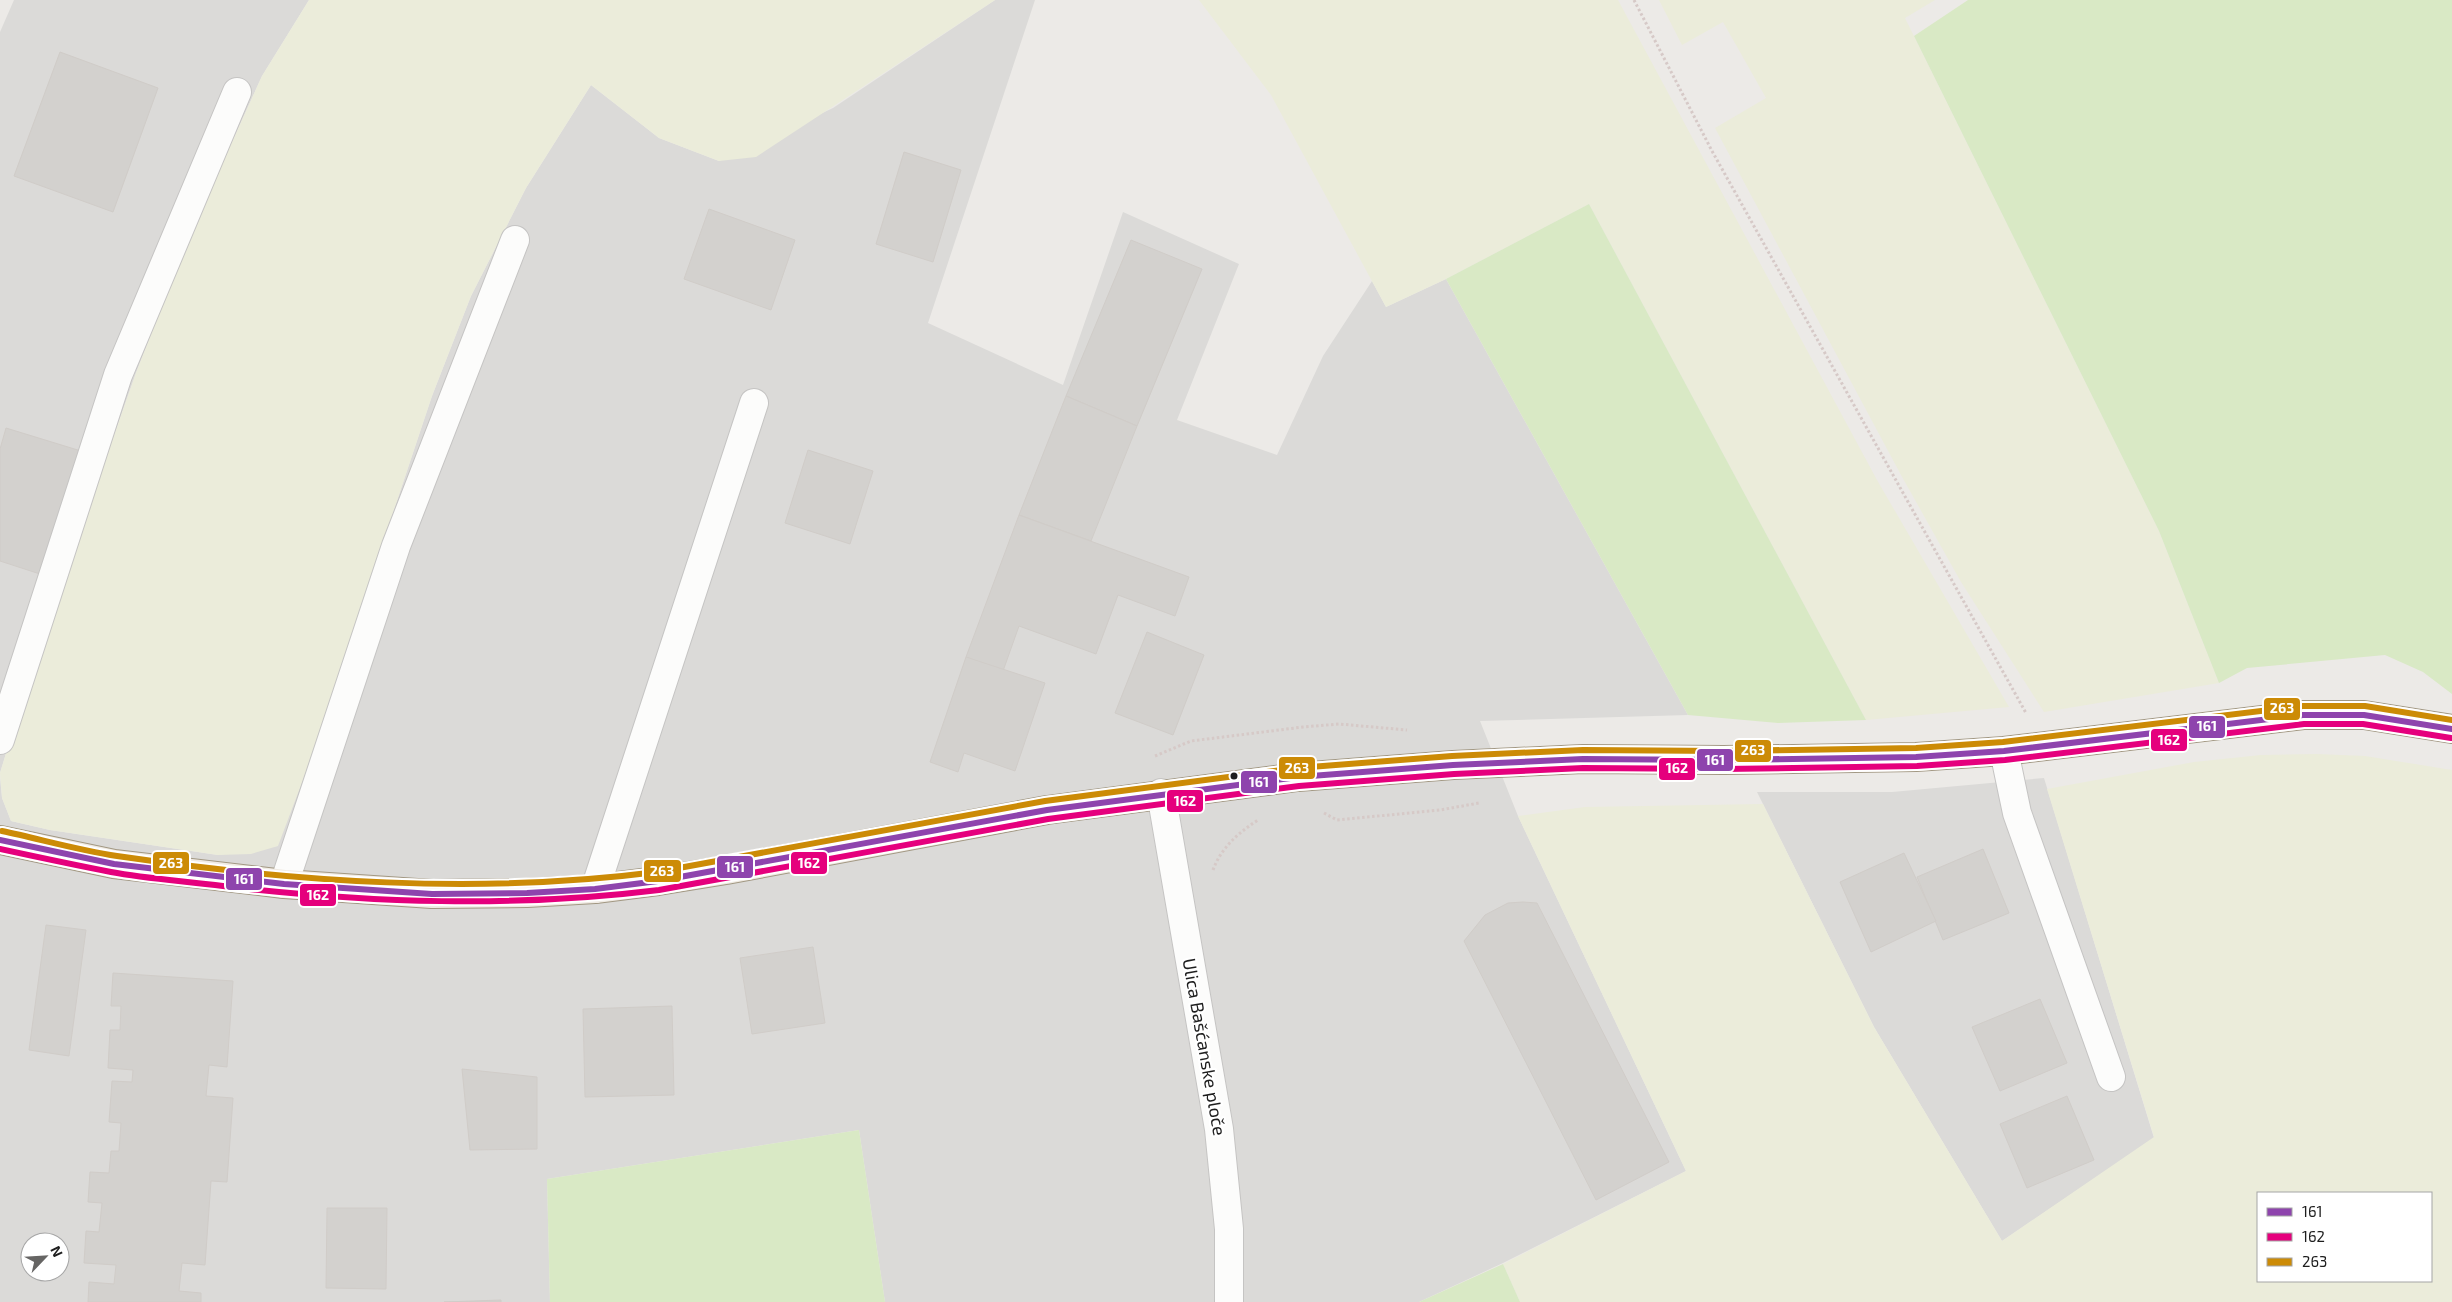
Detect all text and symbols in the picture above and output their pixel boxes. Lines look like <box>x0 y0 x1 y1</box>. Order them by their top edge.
line badge: 263 <box>2263 697 2301 721</box>
text: 263 <box>2270 699 2294 716</box>
line badge: 161 <box>2188 715 2226 739</box>
text: 161 <box>2197 717 2217 734</box>
line badge: 162 <box>2150 728 2188 752</box>
text: 162 <box>2158 731 2180 748</box>
line badge: 263 <box>1734 739 1772 763</box>
text: 263 <box>1741 741 1765 758</box>
line badge: 161 <box>1696 748 1734 772</box>
text: 161 <box>1705 751 1725 768</box>
line badge: 263 <box>1278 756 1316 780</box>
line badge: 162 <box>1658 757 1696 781</box>
text: 263 <box>1285 759 1309 776</box>
text: 162 <box>1666 759 1688 776</box>
line badge: 161 <box>1240 770 1278 794</box>
unlabelled marker <box>1229 771 1239 781</box>
text: 161 <box>1249 773 1269 790</box>
line badge: 162 <box>1166 789 1204 813</box>
text: 162 <box>1174 792 1196 809</box>
line badge: 263 <box>152 851 190 875</box>
line badge: 162 <box>790 851 828 875</box>
text: 263 <box>159 854 183 871</box>
text: 162 <box>798 854 820 871</box>
line badge: 161 <box>716 855 754 879</box>
text: 161 <box>725 858 745 875</box>
line badge: 263 <box>643 859 682 883</box>
text: 263 <box>650 862 674 879</box>
line badge: 161 <box>225 867 263 891</box>
text: 161 <box>234 870 254 887</box>
line badge: 162 <box>299 883 337 907</box>
text: 162 <box>307 886 329 903</box>
street label: Ulica Bašćanske ploče <box>1179 956 1231 1137</box>
legend <box>2257 1192 2432 1282</box>
text: 161 <box>2302 1202 2323 1220</box>
text: 162 <box>2302 1227 2325 1245</box>
north arrow <box>20 1232 70 1282</box>
text: N <box>47 1243 67 1259</box>
text: 263 <box>2302 1252 2327 1270</box>

